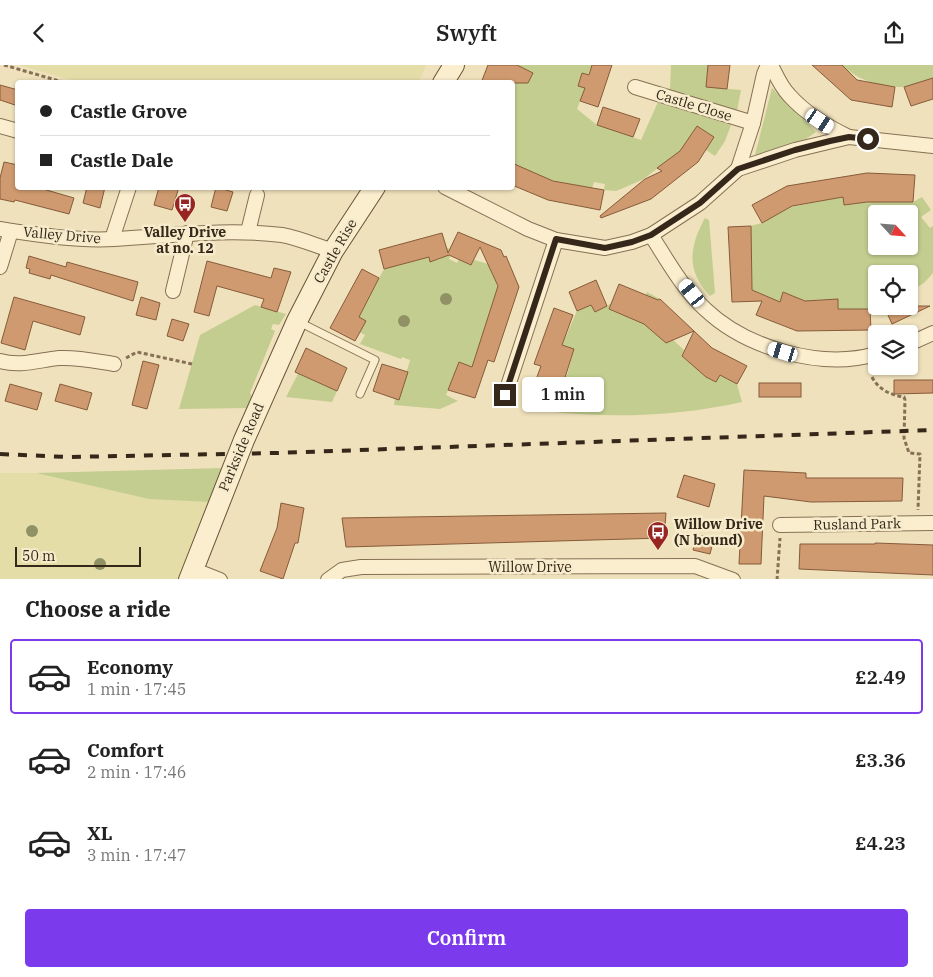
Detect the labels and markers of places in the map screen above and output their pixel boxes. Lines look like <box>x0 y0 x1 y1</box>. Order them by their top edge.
bus stop icon: Valley Drive at no. 12 <box>173 192 197 223</box>
place label: Valley Drive at no. 12 <box>144 223 226 257</box>
place label: Willow Drive (N bound) <box>674 515 763 549</box>
bus stop icon: Willow Drive (N bound) <box>646 520 670 551</box>

